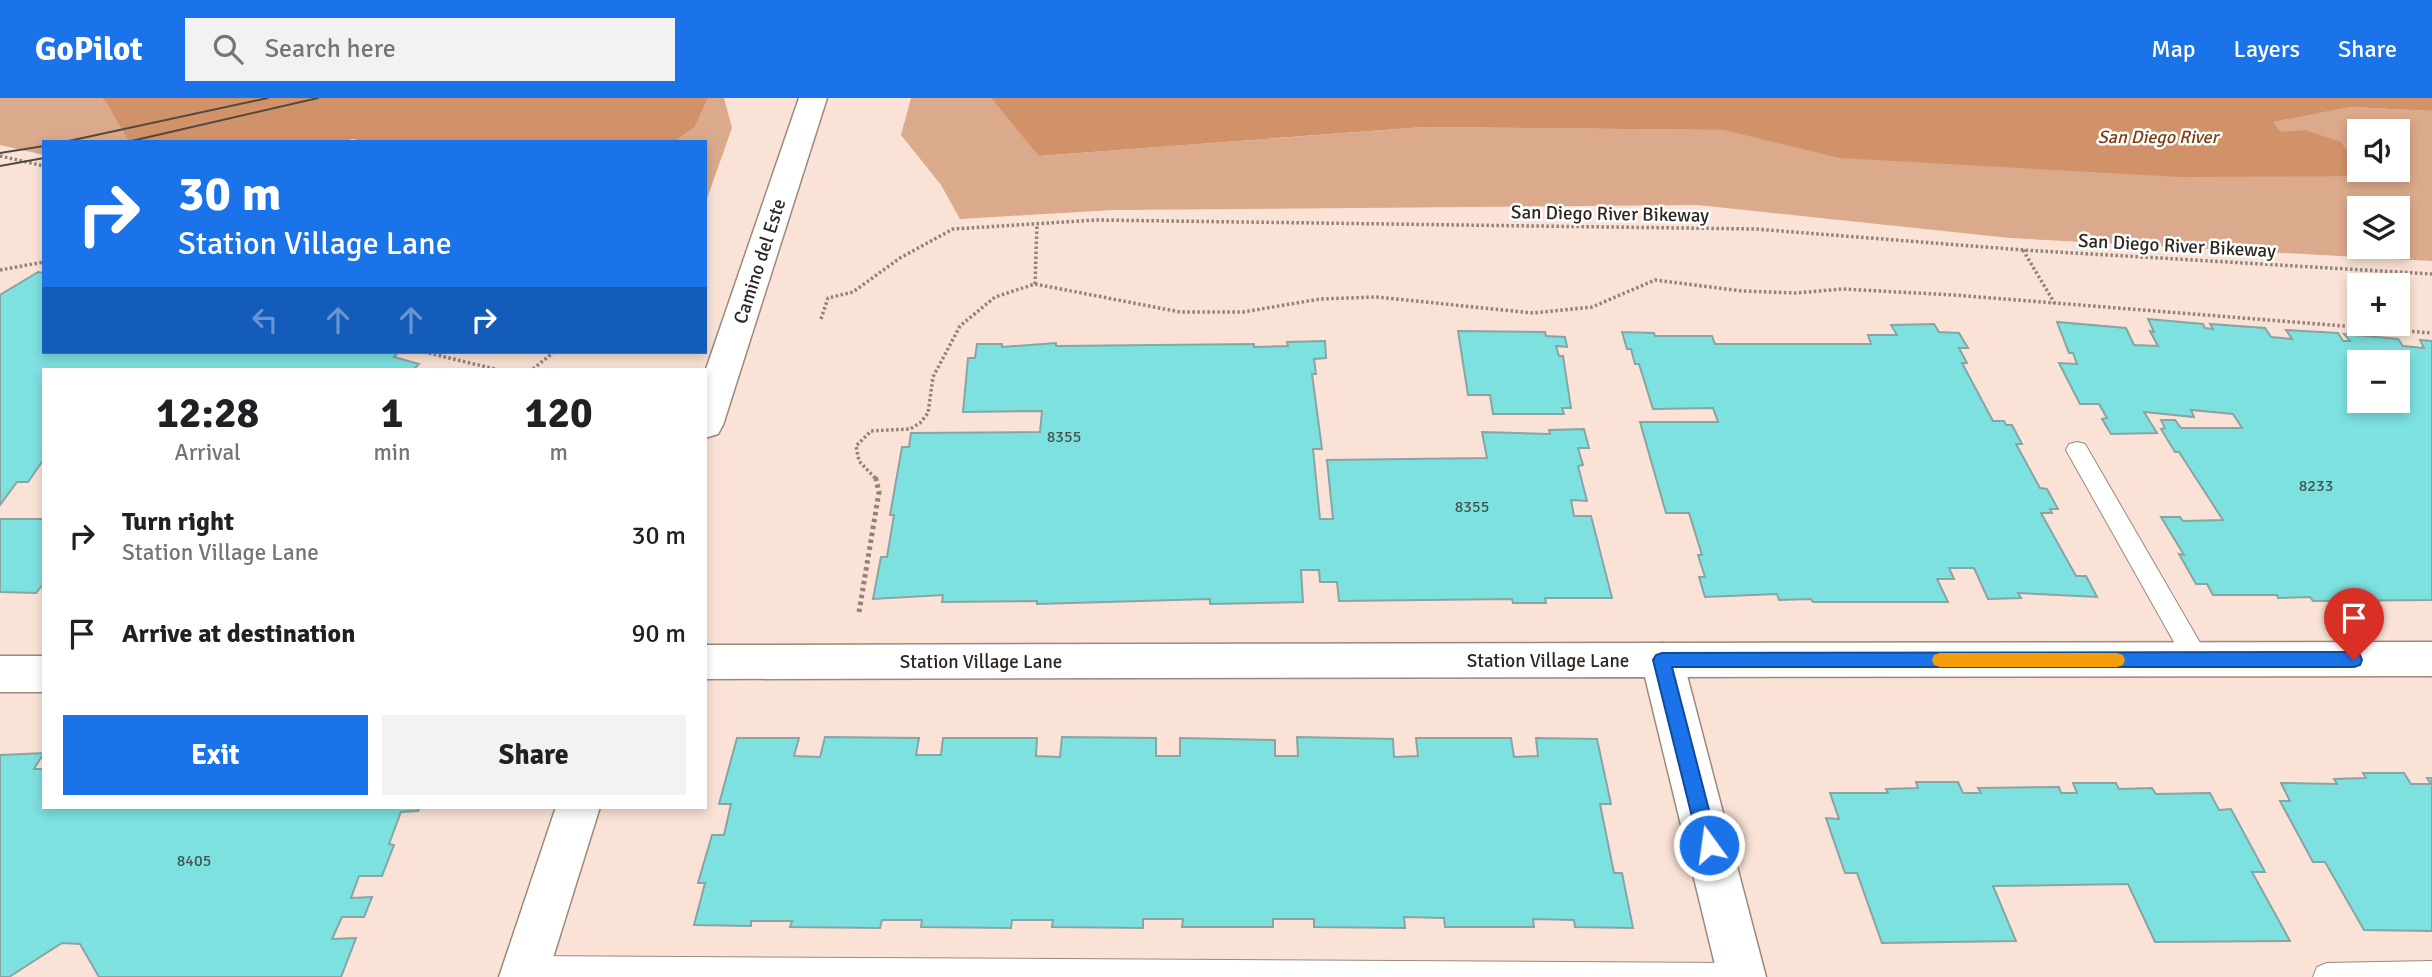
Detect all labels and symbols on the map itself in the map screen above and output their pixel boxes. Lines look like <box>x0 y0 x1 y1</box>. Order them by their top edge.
water label: San Diego River <box>2098 126 2221 148</box>
street label: Camino del Este <box>728 196 791 327</box>
street label: San Diego River Bikeway <box>1511 200 1709 228</box>
street label: San Diego River Bikeway <box>2077 229 2277 263</box>
house number: 8355 <box>1047 427 1081 447</box>
house number: 8233 <box>2299 476 2333 496</box>
house number: 8355 <box>1455 497 1489 517</box>
pin <box>2324 588 2384 660</box>
street label: Station Village Lane <box>1467 649 1629 673</box>
street label: Station Village Lane <box>900 650 1062 674</box>
position arrow <box>1672 808 1746 882</box>
house number: 8405 <box>177 851 211 871</box>

